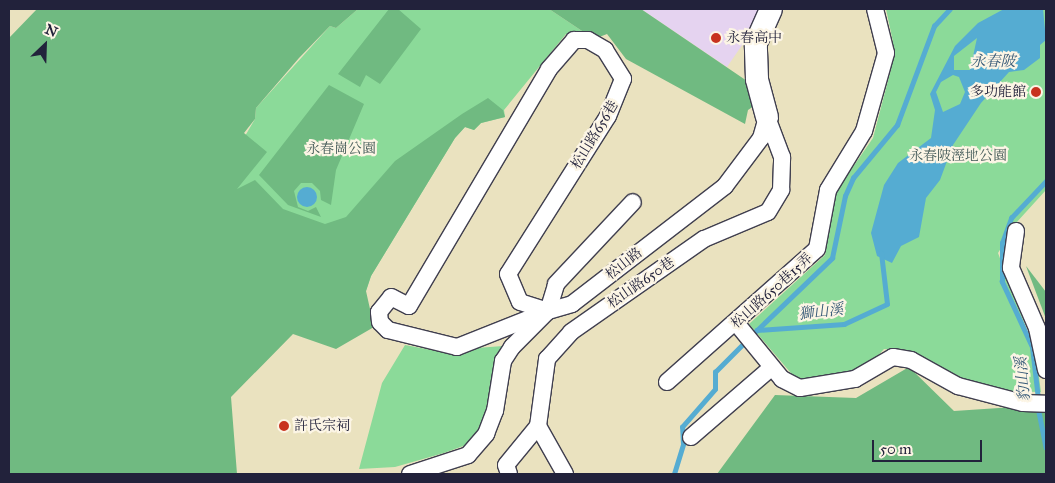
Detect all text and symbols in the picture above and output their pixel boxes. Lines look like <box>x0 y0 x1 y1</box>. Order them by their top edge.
north arrow <box>20 20 70 70</box>
text: N <box>42 21 60 41</box>
place label: 永春高中 <box>726 30 782 46</box>
marker: 永春高中 <box>710 32 722 44</box>
water label: 永春陂 <box>971 53 1015 71</box>
place label: 多功能館 <box>970 84 1026 100</box>
marker: 多功能館 <box>1030 86 1042 98</box>
street label: 松山路656巷 <box>568 98 622 172</box>
park label: 永春崗公園 <box>306 141 376 157</box>
park label: 永春陂溼地公園 <box>909 148 1007 164</box>
street label: 松山路 <box>602 244 646 284</box>
street label: 松山路650巷15弄 <box>728 250 816 332</box>
street label: 松山路650巷 <box>604 254 678 312</box>
water label: 獅山溪 <box>798 300 844 324</box>
water label: 豹山溪 <box>1012 356 1034 402</box>
place label: 許氏宗祠 <box>294 418 350 434</box>
marker: 許氏宗祠 <box>278 420 290 432</box>
scale bar <box>875 430 985 462</box>
text: 50 m <box>880 440 912 458</box>

